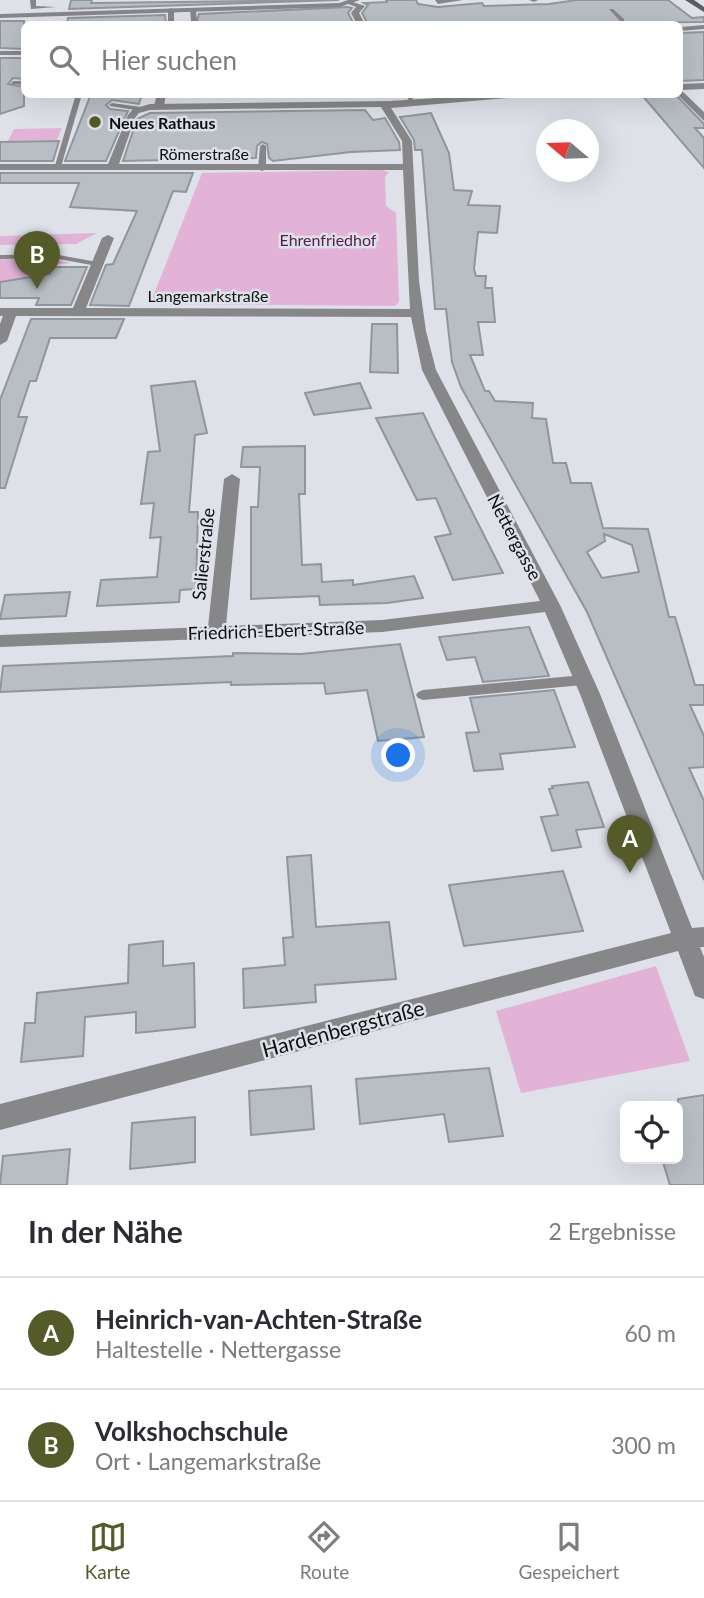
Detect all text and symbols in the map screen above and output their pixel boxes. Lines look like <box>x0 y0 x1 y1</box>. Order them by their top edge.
search box <box>21 21 683 98</box>
icon: search <box>45 41 83 79</box>
text: Hier suchen <box>101 44 237 76</box>
place label: Neues Rathaus <box>109 113 215 132</box>
marker: Neues Rathaus <box>87 114 103 130</box>
north arrow <box>536 119 599 182</box>
street label: Römerstraße <box>159 144 249 163</box>
park label: Ehrenfriedhof <box>280 230 377 249</box>
pin: B <box>14 231 60 289</box>
street label: Langemarkstraße <box>148 286 268 305</box>
street label: Nettergasse <box>483 490 547 584</box>
street label: Salierstraße <box>187 507 219 601</box>
street label: Friedrich-Ebert-Straße <box>187 616 365 644</box>
your location <box>381 738 415 772</box>
pin: A <box>607 815 653 873</box>
street label: Hardenbergstraße <box>259 994 427 1062</box>
map controls <box>620 1101 683 1164</box>
button: locate <box>620 1101 683 1164</box>
text: In der Nähe <box>28 1213 183 1249</box>
text: 2 Ergebnisse <box>548 1217 676 1245</box>
text: Heinrich-van-Achten-Straße <box>95 1303 422 1335</box>
text: A <box>43 1319 59 1347</box>
text: 60 m <box>625 1319 676 1347</box>
text: Haltestelle · Nettergasse <box>95 1335 341 1363</box>
text: Volkshochschule <box>95 1415 288 1447</box>
text: B <box>43 1431 59 1459</box>
text: 300 m <box>611 1431 676 1459</box>
text: Ort · Langemarkstraße <box>95 1447 321 1475</box>
tab: Karte <box>85 1518 130 1583</box>
tab: Route <box>300 1518 349 1583</box>
tab: Gespeichert <box>519 1518 619 1583</box>

